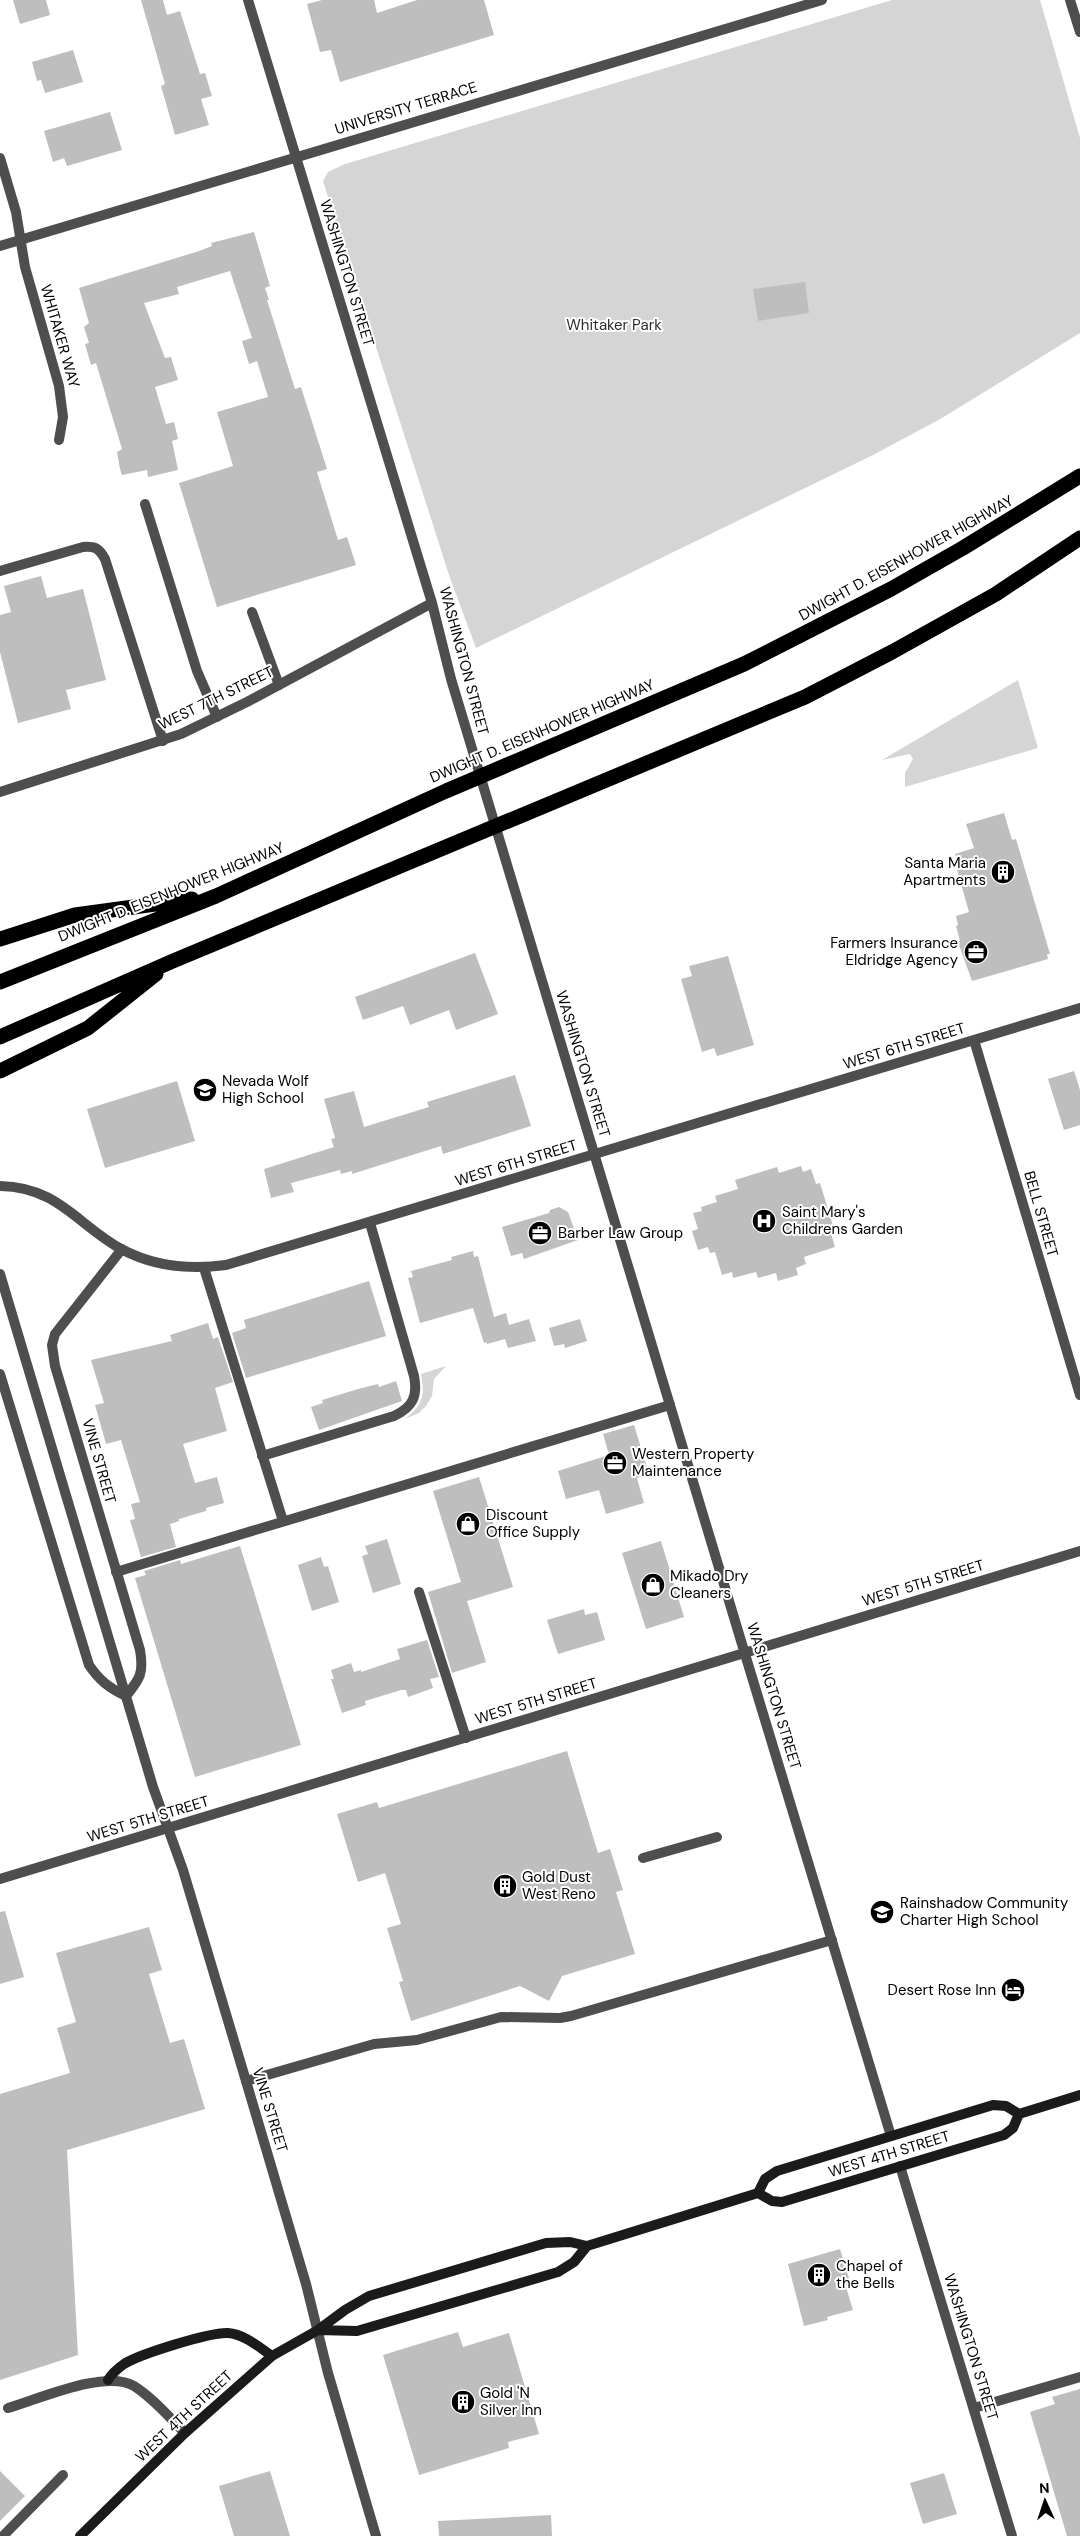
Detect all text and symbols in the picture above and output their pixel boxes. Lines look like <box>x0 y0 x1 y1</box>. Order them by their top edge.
street label: UNIVERSITY TERRACE <box>332 77 480 139</box>
street label: WASHINGTON STREET <box>315 197 379 349</box>
street label: WHITAKER WAY <box>36 282 84 390</box>
park label: Whitaker Park <box>566 315 662 335</box>
street label: DWIGHT D. EISENHOWER HIGHWAY <box>795 490 1017 625</box>
street label: WASHINGTON STREET <box>435 585 493 737</box>
street label: WEST 7TH STREET <box>155 661 277 735</box>
street label: DWIGHT D. EISENHOWER HIGHWAY <box>427 674 658 787</box>
street label: DWIGHT D. EISENHOWER HIGHWAY <box>55 837 287 947</box>
place label: Santa Maria Apartments <box>903 853 986 890</box>
building icon: Santa Maria Apartments <box>990 859 1016 885</box>
place label: Farmers Insurance Eldridge Agency <box>830 933 959 970</box>
office icon: Farmers Insurance Eldridge Agency <box>963 939 989 965</box>
street label: WASHINGTON STREET <box>551 988 615 1140</box>
street label: WEST 6TH STREET <box>841 1018 967 1074</box>
place label: Nevada Wolf High School <box>222 1071 309 1108</box>
school or university icon: Nevada Wolf High School <box>192 1077 218 1103</box>
street label: WEST 6TH STREET <box>453 1135 579 1191</box>
street label: BELL STREET <box>1019 1169 1063 1259</box>
place label: Saint Mary's Childrens Garden <box>782 1202 903 1239</box>
hospital icon: Saint Mary's Childrens Garden <box>751 1208 777 1234</box>
office icon: Barber Law Group <box>527 1220 553 1246</box>
place label: Barber Law Group <box>558 1223 683 1243</box>
street label: VINE STREET <box>77 1416 121 1506</box>
place label: Western Property Maintenance <box>632 1444 755 1481</box>
office icon: Western Property Maintenance <box>602 1450 628 1476</box>
place label: Discount Office Supply <box>486 1505 581 1542</box>
shop icon: Discount Office Supply <box>455 1511 481 1537</box>
street label: WEST 5TH STREET <box>860 1555 986 1611</box>
place label: Mikado Dry Cleaners <box>670 1566 749 1603</box>
shop icon: Mikado Dry Cleaners <box>640 1572 666 1598</box>
street label: WASHINGTON STREET <box>742 1620 806 1772</box>
street label: WEST 5TH STREET <box>473 1673 599 1729</box>
street label: WEST 5TH STREET <box>85 1791 211 1847</box>
place label: Gold Dust West Reno <box>522 1867 596 1904</box>
building icon: Gold Dust West Reno <box>492 1873 518 1899</box>
place label: Rainshadow Community Charter High School <box>900 1893 1069 1930</box>
school or university icon: Rainshadow Community Charter High School <box>869 1899 895 1925</box>
hotel icon: Desert Rose Inn <box>1000 1977 1026 2003</box>
place label: Desert Rose Inn <box>888 1980 996 2000</box>
street label: VINE STREET <box>248 2065 292 2155</box>
street label: WEST 4TH STREET <box>826 2126 952 2182</box>
place label: Chapel of the Bells <box>836 2256 903 2293</box>
building icon: Chapel of the Bells <box>806 2262 832 2288</box>
street label: WASHINGTON STREET <box>939 2271 1003 2423</box>
street label: WEST 4TH STREET <box>131 2366 237 2466</box>
place label: Gold 'N Silver Inn <box>480 2383 542 2420</box>
building icon: Gold 'N Silver Inn <box>450 2389 476 2415</box>
north arrow <box>1020 2476 1070 2526</box>
text: N <box>1039 2479 1050 2497</box>

